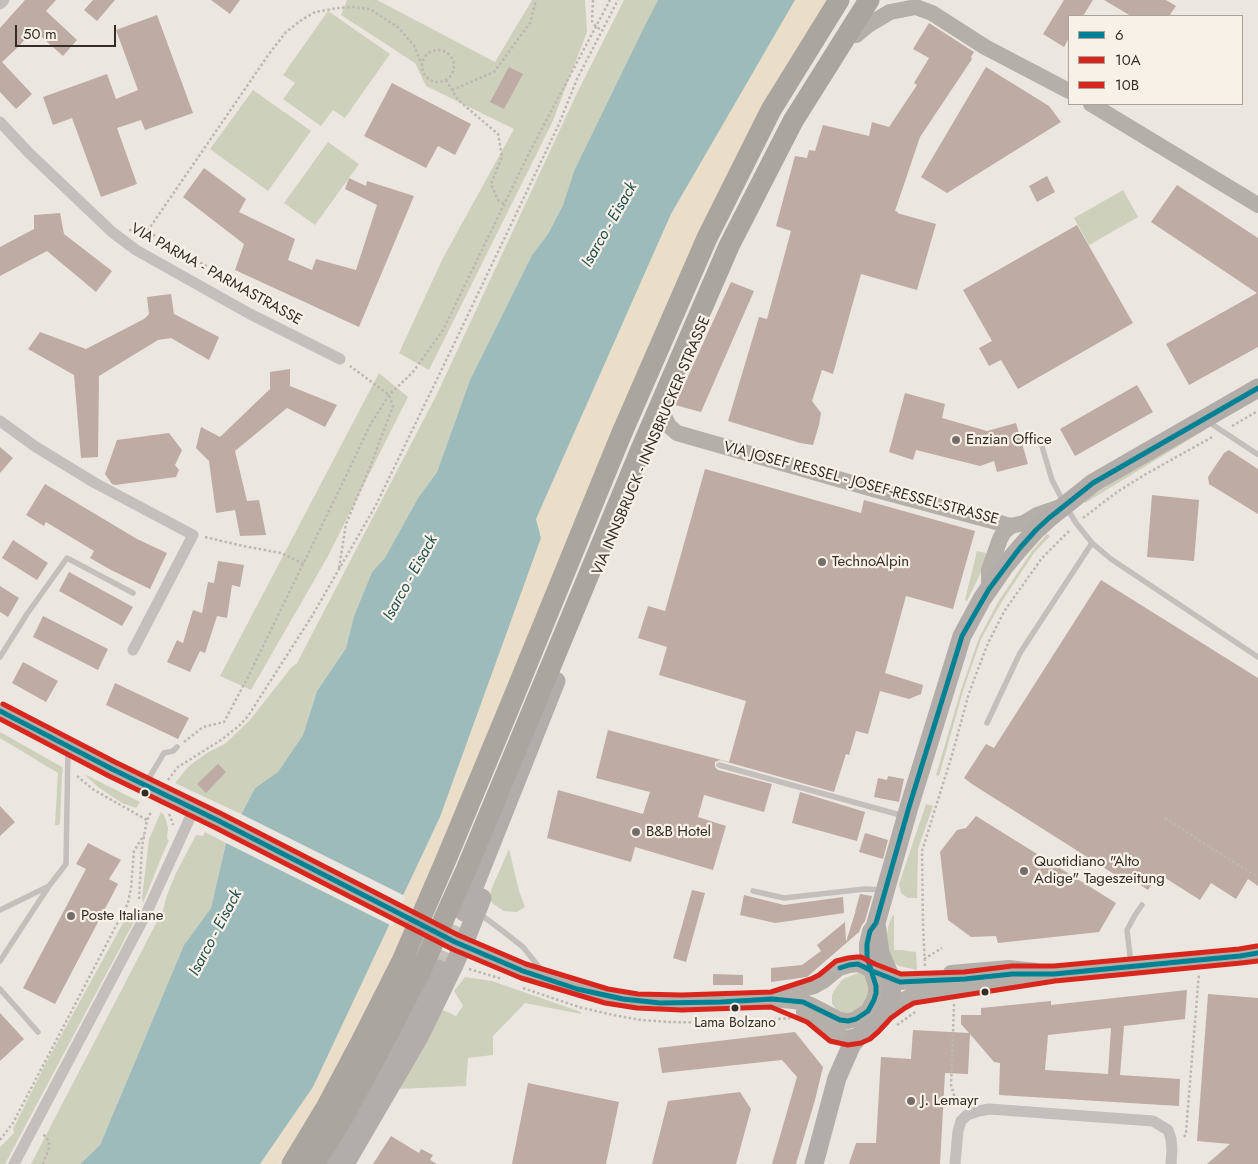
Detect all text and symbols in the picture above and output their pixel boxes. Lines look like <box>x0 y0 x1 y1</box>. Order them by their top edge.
scale bar <box>18 15 119 47</box>
legend <box>1068 15 1243 105</box>
text: 50 m <box>23 23 57 45</box>
text: 6 <box>1115 24 1124 46</box>
text: 10A <box>1115 49 1141 71</box>
text: 10B <box>1115 74 1139 96</box>
water label: Isarco - Eisack <box>578 179 642 271</box>
street label: VIA PARMA - PARMASTRASSE <box>127 220 305 330</box>
street label: VIA INNSBRUCK - INNSBRUCKER STRASSE <box>589 314 715 578</box>
place label: Enzian Office <box>966 431 1052 449</box>
marker: Enzian Office <box>950 434 962 446</box>
street label: VIA JOSEF RESSEL - JOSEF-RESSEL-STRASSE <box>721 439 1001 529</box>
water label: Isarco - Eisack <box>380 532 442 624</box>
place label: TechnoAlpin <box>832 553 909 571</box>
marker: TechnoAlpin <box>816 556 828 568</box>
unlabelled marker <box>140 788 150 798</box>
place label: B&B Hotel <box>646 823 711 841</box>
marker: B&B Hotel <box>630 826 642 838</box>
place label: Quotidiano "Alto Adige" Tageszeitung <box>1034 853 1165 888</box>
marker: Quotidiano "Alto Adige" Tageszeitung <box>1018 865 1030 877</box>
water label: Isarco - Eisack <box>185 887 247 979</box>
place label: Poste Italiane <box>81 907 163 925</box>
marker: Poste Italiane <box>65 910 77 922</box>
unlabelled marker <box>980 987 990 997</box>
marker: Lama Bolzano <box>730 1003 740 1013</box>
place label: Lama Bolzano <box>694 1016 776 1032</box>
place label: J. Lemayr <box>921 1092 979 1110</box>
marker: J. Lemayr <box>905 1095 917 1107</box>

